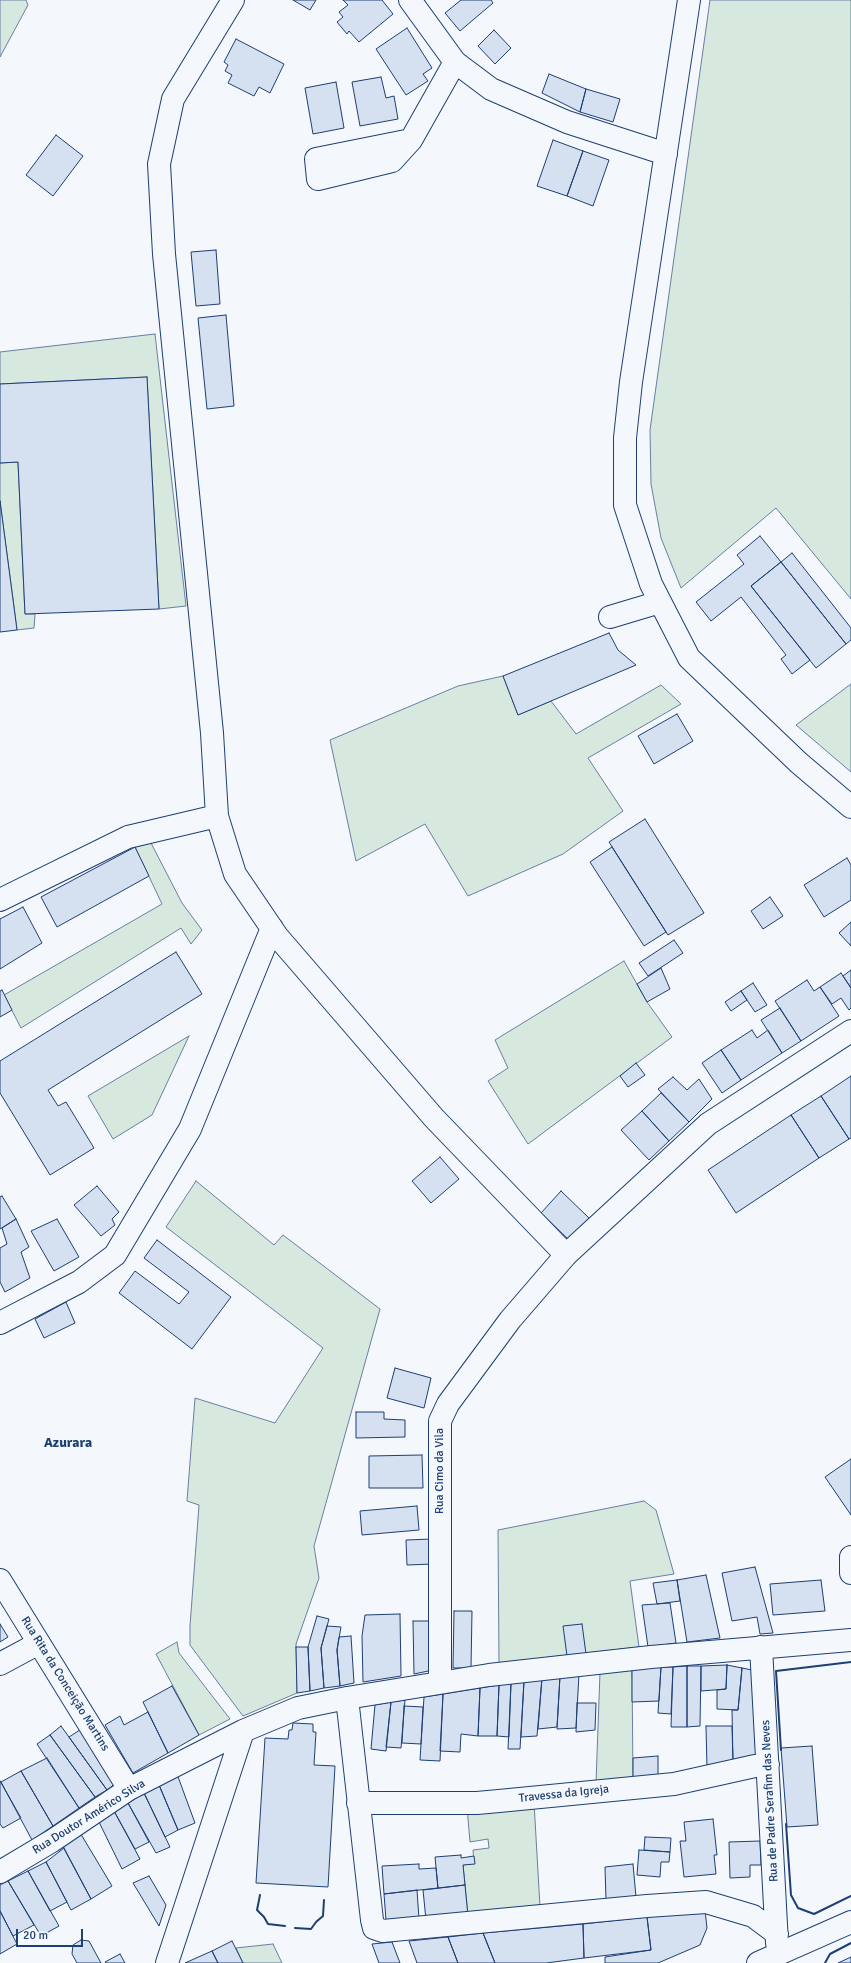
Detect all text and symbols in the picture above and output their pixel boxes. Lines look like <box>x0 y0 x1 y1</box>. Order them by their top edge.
street label: Rua Cimo da Vila <box>433 1428 447 1514</box>
district label: Azurara <box>44 1435 92 1451</box>
street label: Rua Rita da Conceição Martins <box>18 1614 112 1754</box>
street label: Rua de Padre Serafim das Neves <box>759 1720 781 1882</box>
street label: Rua Doutor Américo Silva <box>30 1776 148 1858</box>
street label: Travessa da Igreja <box>518 1782 610 1806</box>
scale bar <box>18 1921 85 1947</box>
text: 20 m <box>23 1928 48 1943</box>

